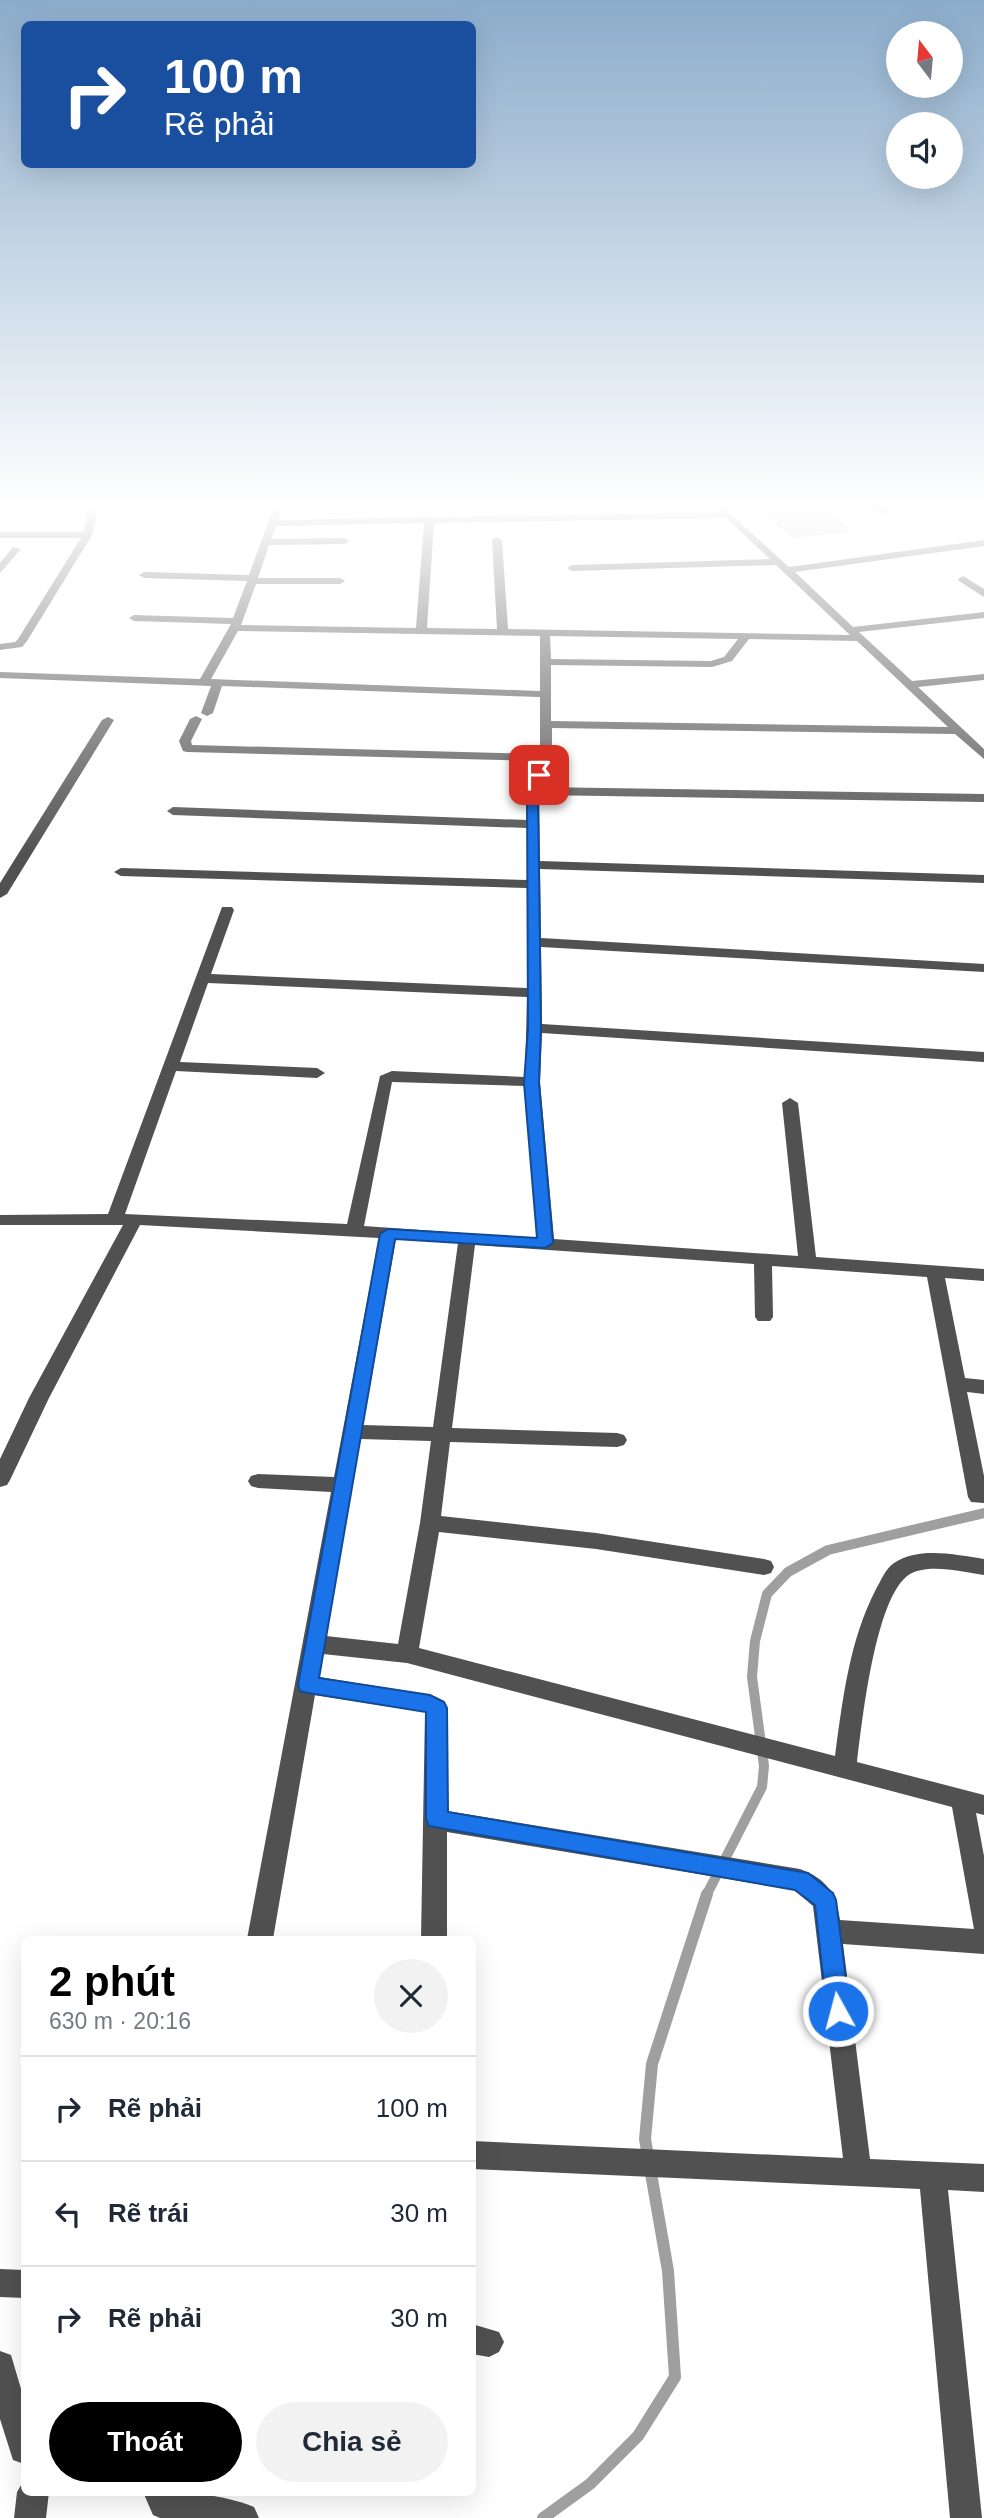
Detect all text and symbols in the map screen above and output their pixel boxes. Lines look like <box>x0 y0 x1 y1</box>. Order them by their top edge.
north arrow <box>886 21 962 98</box>
map controls <box>886 21 963 189</box>
icon: right <box>49 49 140 140</box>
text: 100 m <box>164 49 303 103</box>
text: Rẽ phải <box>164 106 274 142</box>
button: sound <box>886 112 963 189</box>
pin <box>509 745 569 805</box>
icon: arrive <box>520 756 558 794</box>
text: 2 phút <box>49 1958 175 2005</box>
button: close <box>374 1959 448 2033</box>
position arrow <box>801 1974 875 2048</box>
text: 630 m · 20:16 <box>49 2008 191 2034</box>
icon: right <box>49 2090 87 2128</box>
text: Rẽ phải <box>108 2093 202 2123</box>
text: 100 m <box>376 2093 448 2123</box>
icon: left <box>49 2195 87 2233</box>
text: Rẽ trái <box>108 2198 189 2228</box>
text: 30 m <box>390 2198 448 2228</box>
icon: right <box>49 2300 87 2338</box>
text: Rẽ phải <box>108 2303 202 2333</box>
text: 30 m <box>390 2303 448 2333</box>
button: Thoát <box>49 2402 242 2482</box>
button: Chia sẻ <box>256 2402 448 2482</box>

